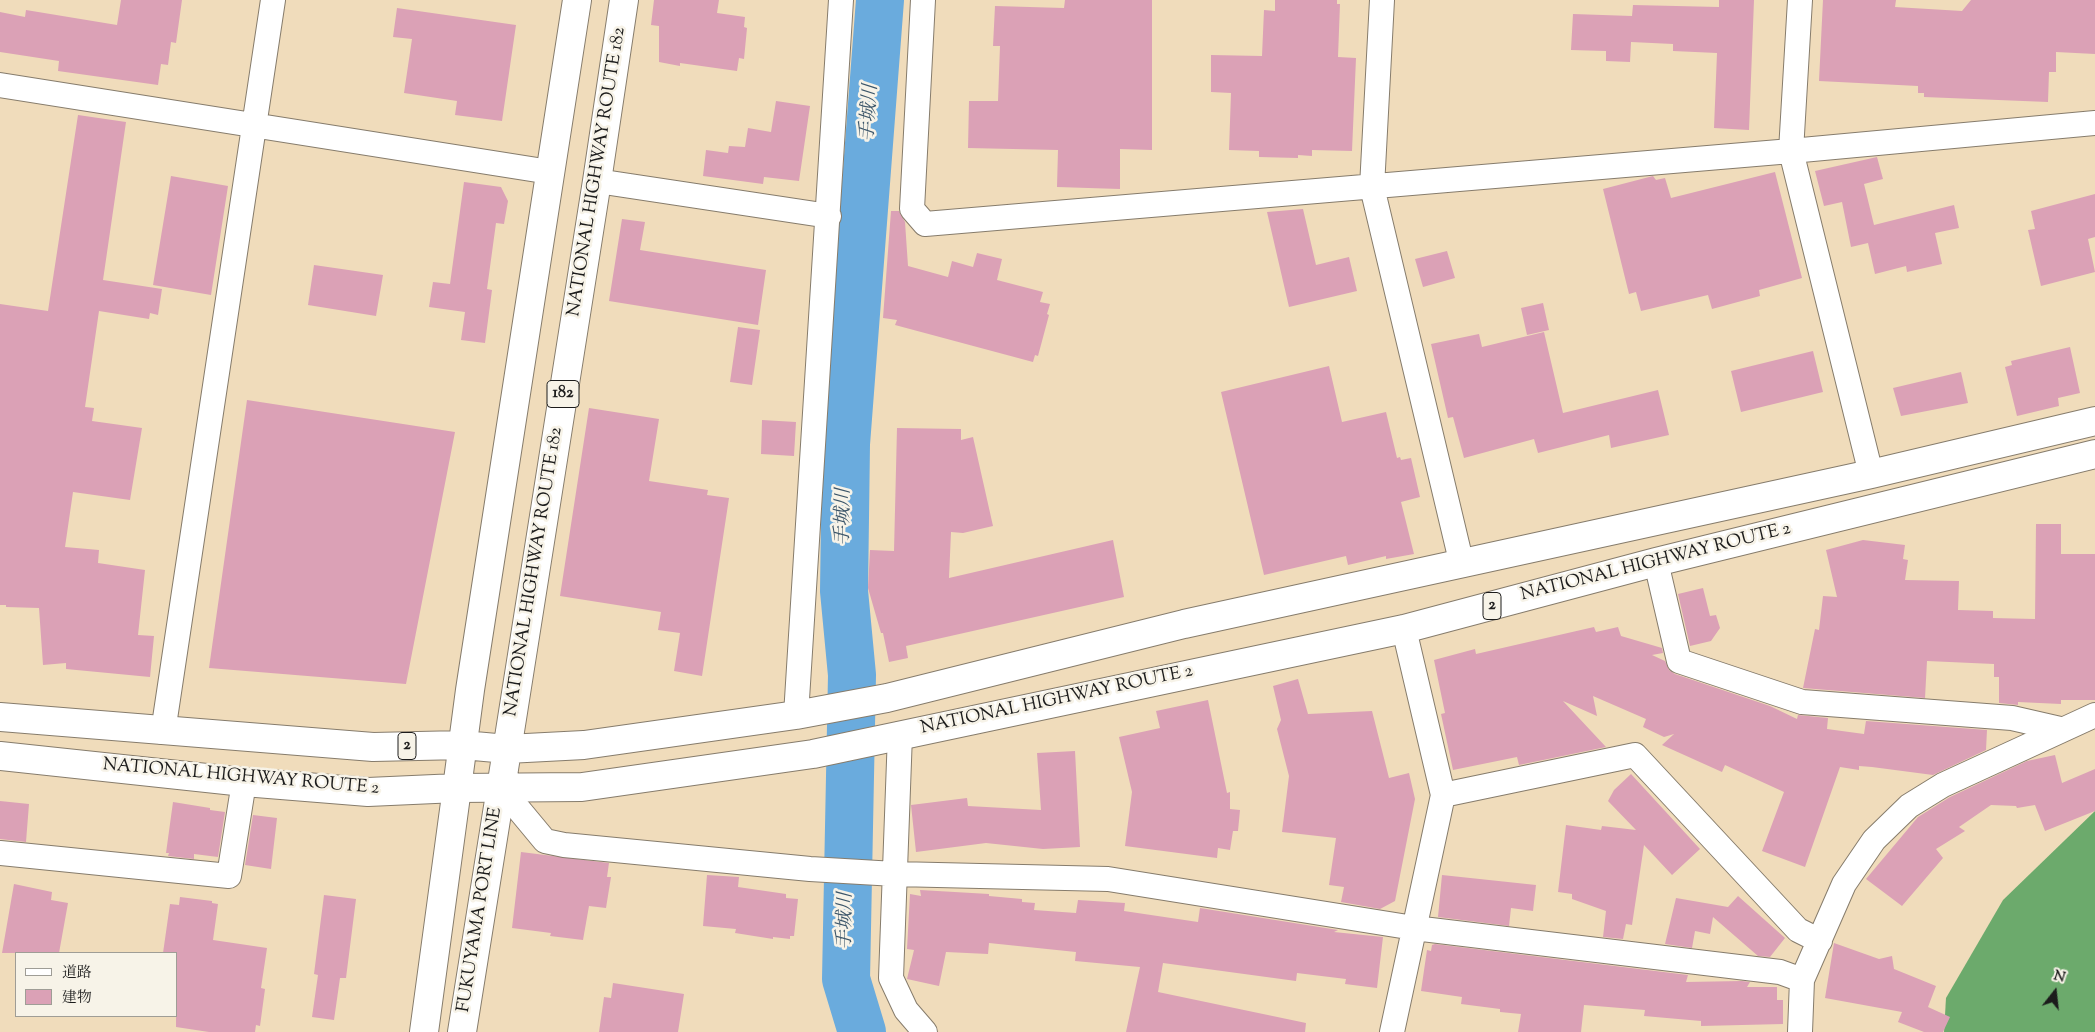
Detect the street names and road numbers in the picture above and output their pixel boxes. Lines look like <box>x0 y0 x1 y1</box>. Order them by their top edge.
street label: NATIONAL HIGHWAY ROUTE 182 <box>564 26 632 318</box>
road number: 182 <box>547 380 579 408</box>
street label: NATIONAL HIGHWAY ROUTE 182 <box>501 426 569 718</box>
street label: NATIONAL HIGHWAY ROUTE 2 <box>1519 519 1793 607</box>
road number: 2 <box>1483 592 1501 620</box>
street label: NATIONAL HIGHWAY ROUTE 2 <box>919 662 1195 740</box>
road number: 2 <box>398 732 416 759</box>
street label: NATIONAL HIGHWAY ROUTE 2 <box>102 755 380 801</box>
street label: FUKUYAMA PORT LINE <box>454 806 508 1014</box>

